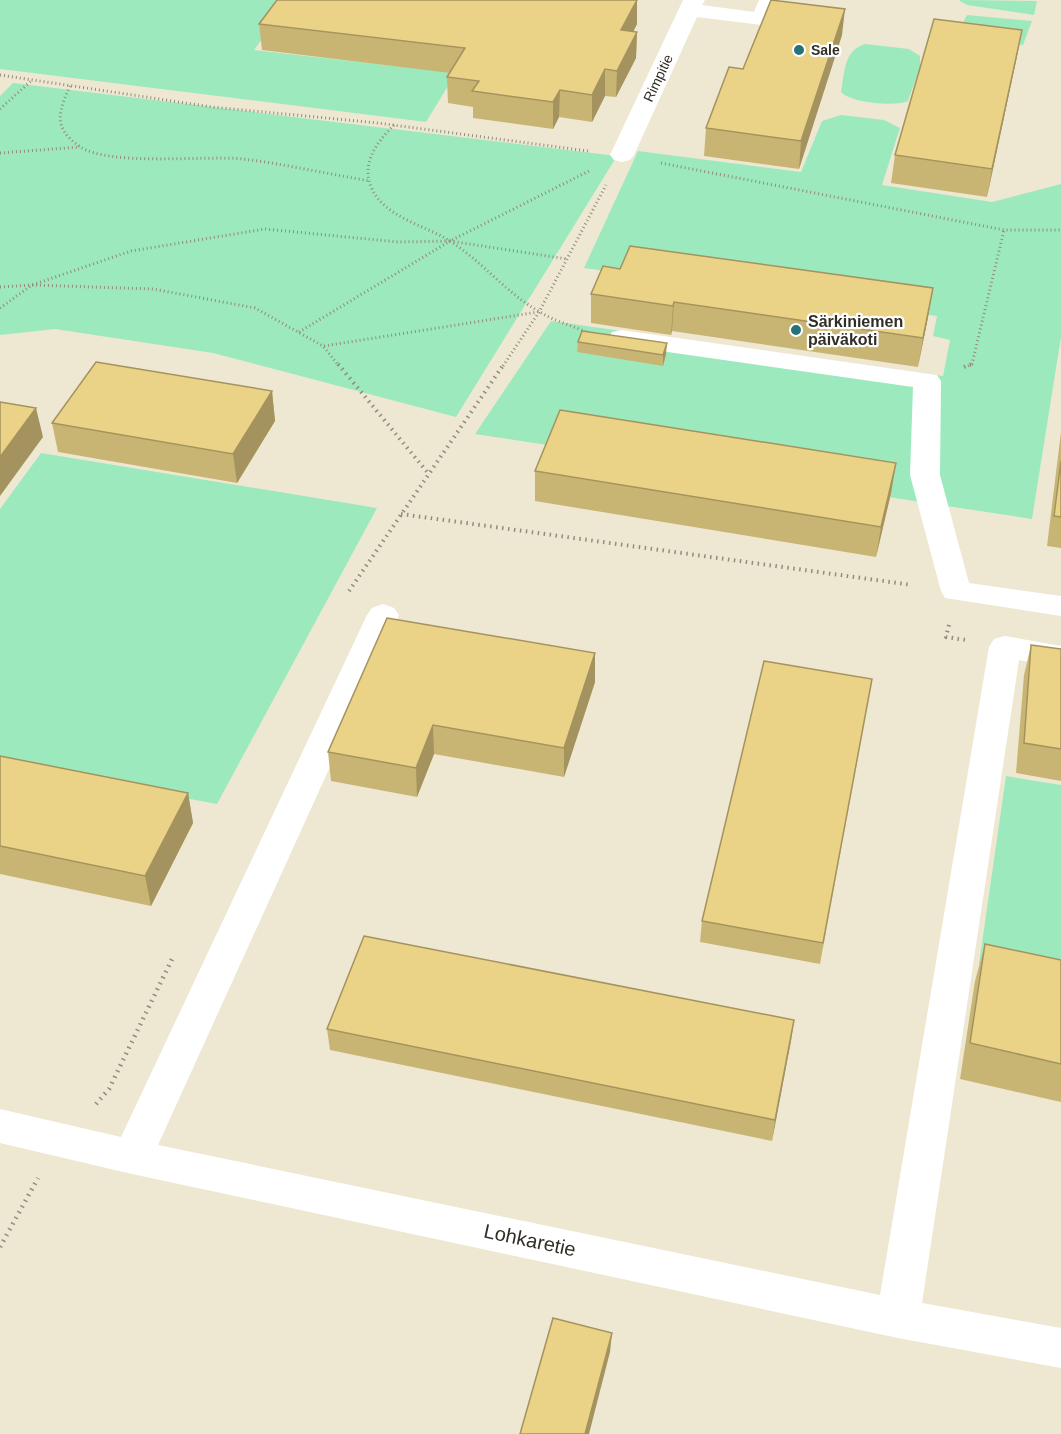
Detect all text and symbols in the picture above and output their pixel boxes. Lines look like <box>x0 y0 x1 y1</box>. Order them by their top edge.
place label: Sale <box>811 42 840 58</box>
marker: Sale <box>792 43 806 57</box>
street label: Rimpitie <box>640 52 676 104</box>
place label: Särkiniemen päiväkoti <box>808 313 903 348</box>
marker: Särkiniemen päiväkoti <box>789 323 803 337</box>
street label: Lohkaretie <box>482 1220 578 1260</box>

